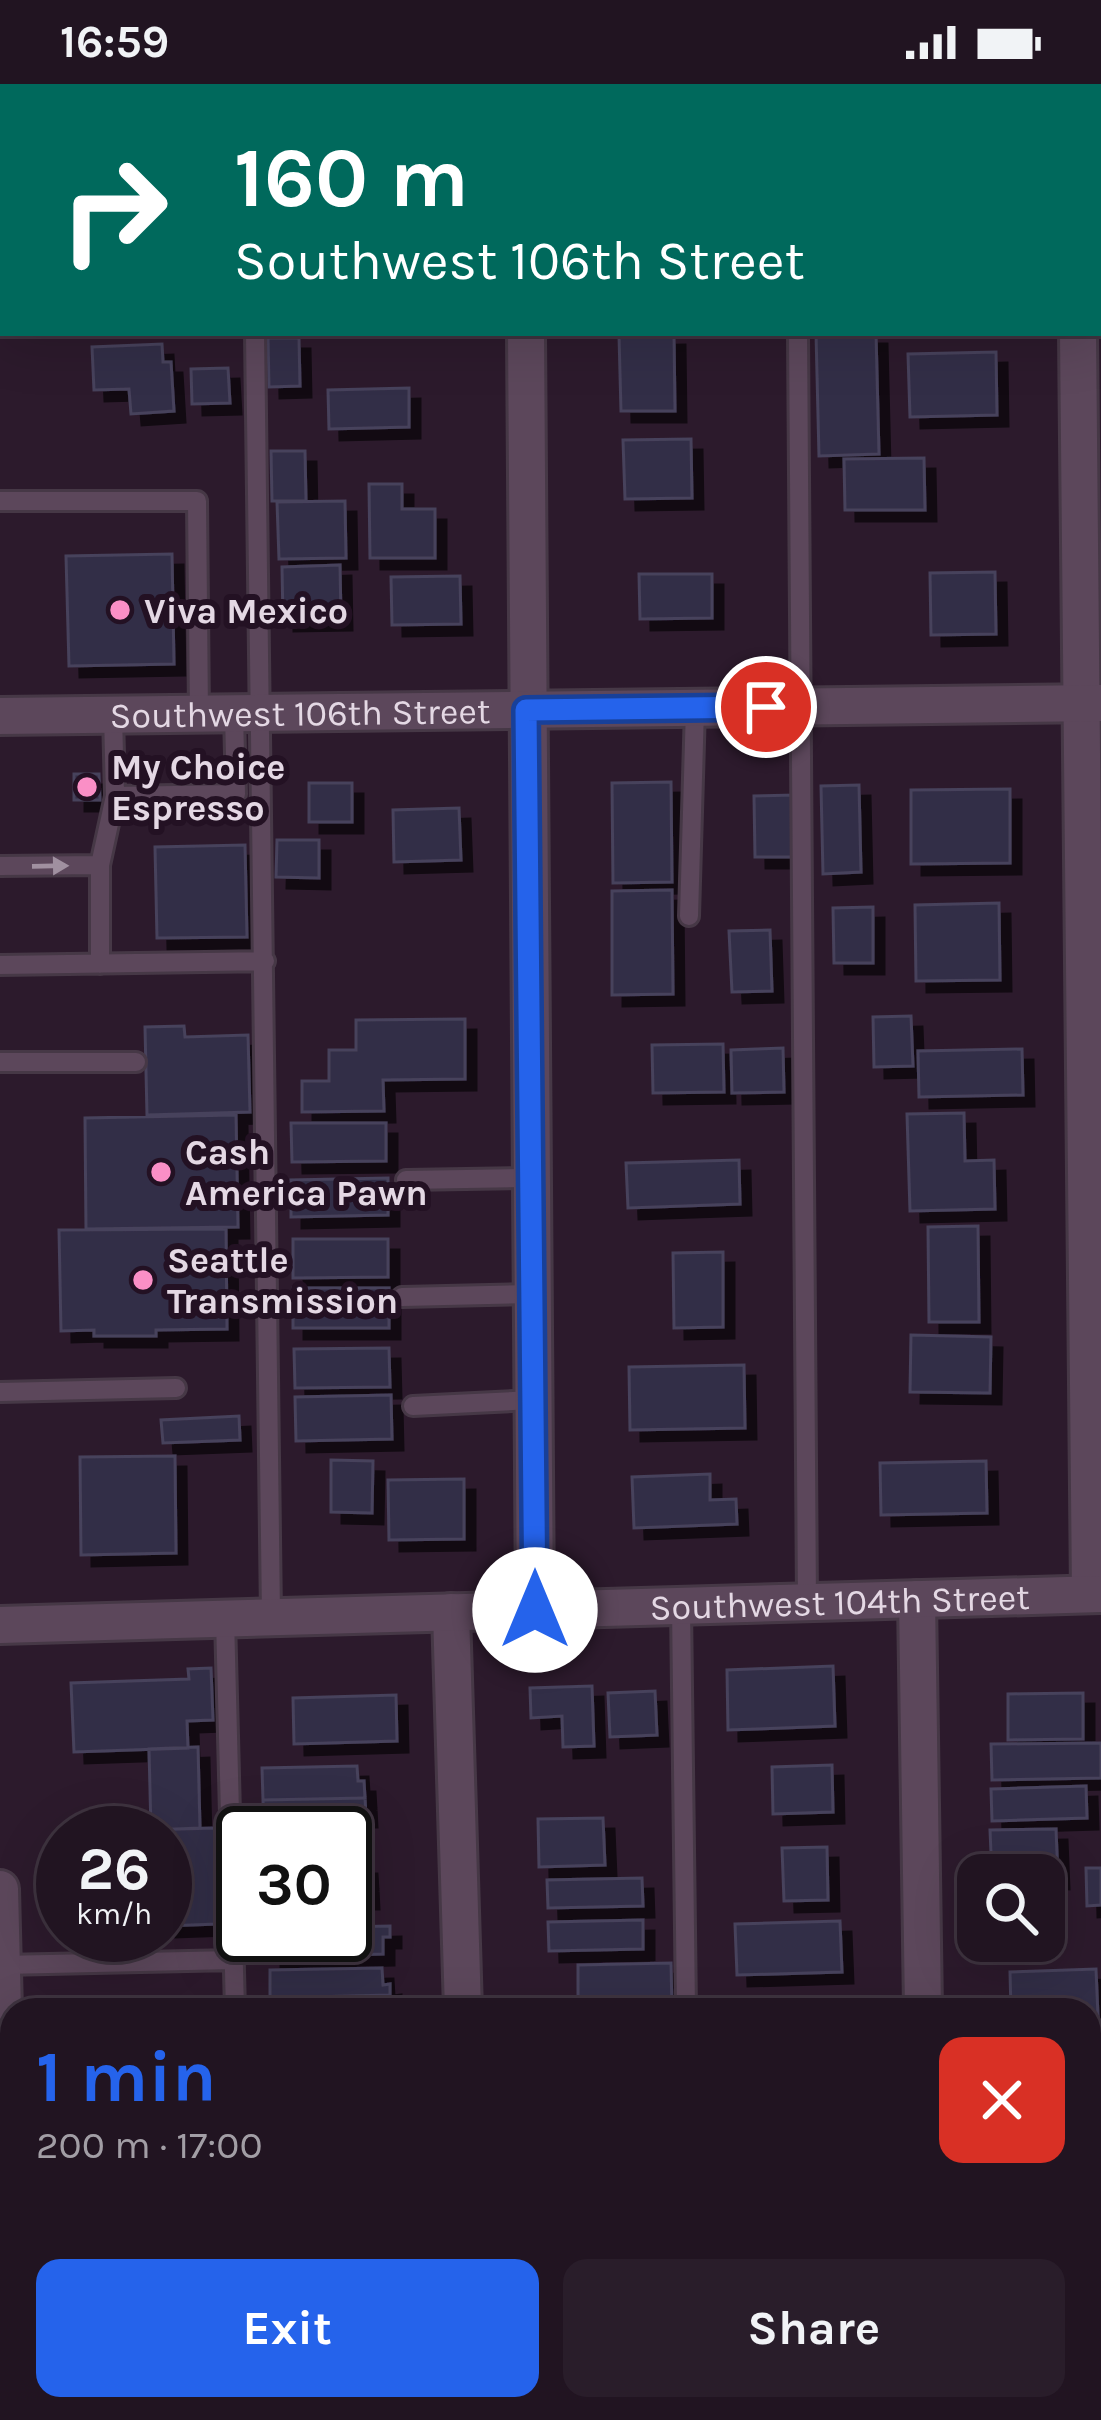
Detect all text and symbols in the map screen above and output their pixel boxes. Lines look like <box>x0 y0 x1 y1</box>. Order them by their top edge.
text: 16:59 <box>60 16 169 68</box>
text: 160 m <box>234 129 469 227</box>
icon: right <box>36 132 192 288</box>
text: Southwest 106th Street <box>234 229 805 293</box>
place label: Viva Mexico <box>144 590 348 632</box>
marker: Viva Mexico <box>107 597 133 623</box>
pin <box>715 656 817 758</box>
icon: arrive <box>733 674 799 740</box>
street label: Southwest 106th Street <box>109 690 491 737</box>
place label: My Choice Espresso <box>111 746 285 829</box>
marker: My Choice Espresso <box>74 774 100 800</box>
one-way arrow <box>32 856 70 875</box>
place label: Cash America Pawn <box>185 1131 428 1214</box>
marker: Cash America Pawn <box>148 1159 174 1185</box>
place label: Seattle Transmission <box>167 1239 398 1322</box>
marker: Seattle Transmission <box>130 1267 156 1293</box>
position arrow <box>472 1547 598 1673</box>
street label: Southwest 104th Street <box>649 1576 1030 1629</box>
speed limit sign: 30 <box>216 1806 372 1962</box>
text: 26 <box>78 1834 150 1904</box>
map controls <box>957 1854 1065 1962</box>
button: search <box>957 1854 1065 1962</box>
text: km/h <box>76 1896 152 1932</box>
text: 1 min <box>36 2035 217 2119</box>
button: close <box>939 2037 1065 2163</box>
text: 200 m · 17:00 <box>36 2122 263 2168</box>
button: Exit <box>36 2259 539 2397</box>
button: Share <box>563 2259 1065 2397</box>

